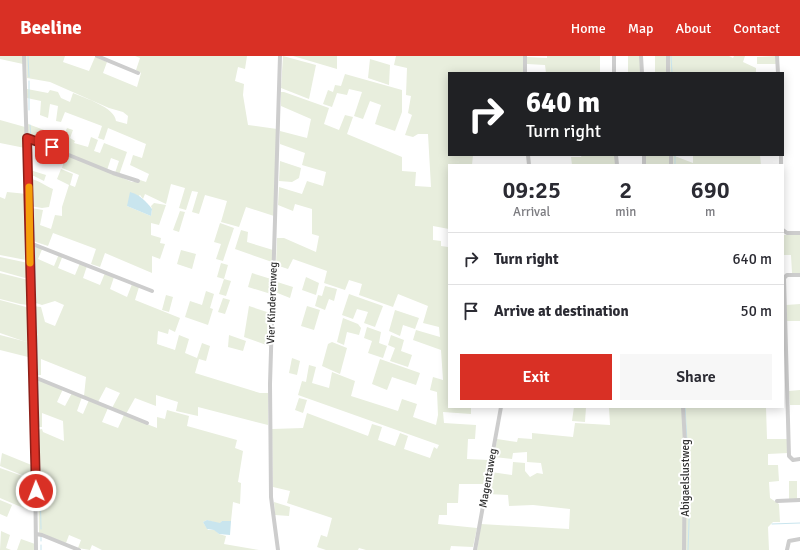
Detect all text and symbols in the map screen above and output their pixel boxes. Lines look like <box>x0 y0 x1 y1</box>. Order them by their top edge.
text: Beeline <box>20 16 82 40</box>
text: Home <box>571 20 606 37</box>
text: Map <box>628 20 653 37</box>
text: About <box>675 20 711 37</box>
text: Contact <box>733 20 780 37</box>
text: 640 m <box>526 86 600 120</box>
icon: right <box>460 88 512 140</box>
text: Turn right <box>526 120 601 142</box>
pin <box>35 130 69 164</box>
icon: arrive <box>41 136 63 158</box>
text: 09:25 <box>502 175 561 205</box>
text: 2 <box>619 175 632 205</box>
text: 690 <box>691 175 730 205</box>
text: Arrival <box>513 204 550 220</box>
text: min <box>615 204 636 220</box>
text: m <box>705 204 715 220</box>
icon: right <box>460 248 482 270</box>
text: Turn right <box>494 250 559 268</box>
text: 640 m <box>732 250 772 268</box>
street label: Vier Kinderenweg <box>264 261 280 344</box>
icon: arrive <box>460 300 482 322</box>
text: Arrive at destination <box>494 302 629 320</box>
text: 50 m <box>741 302 772 320</box>
button: Exit <box>460 354 612 400</box>
button: Share <box>620 354 772 400</box>
street label: Abigaelslustweg <box>679 439 692 517</box>
street label: Magentaweg <box>476 447 500 509</box>
position arrow <box>15 470 57 512</box>

